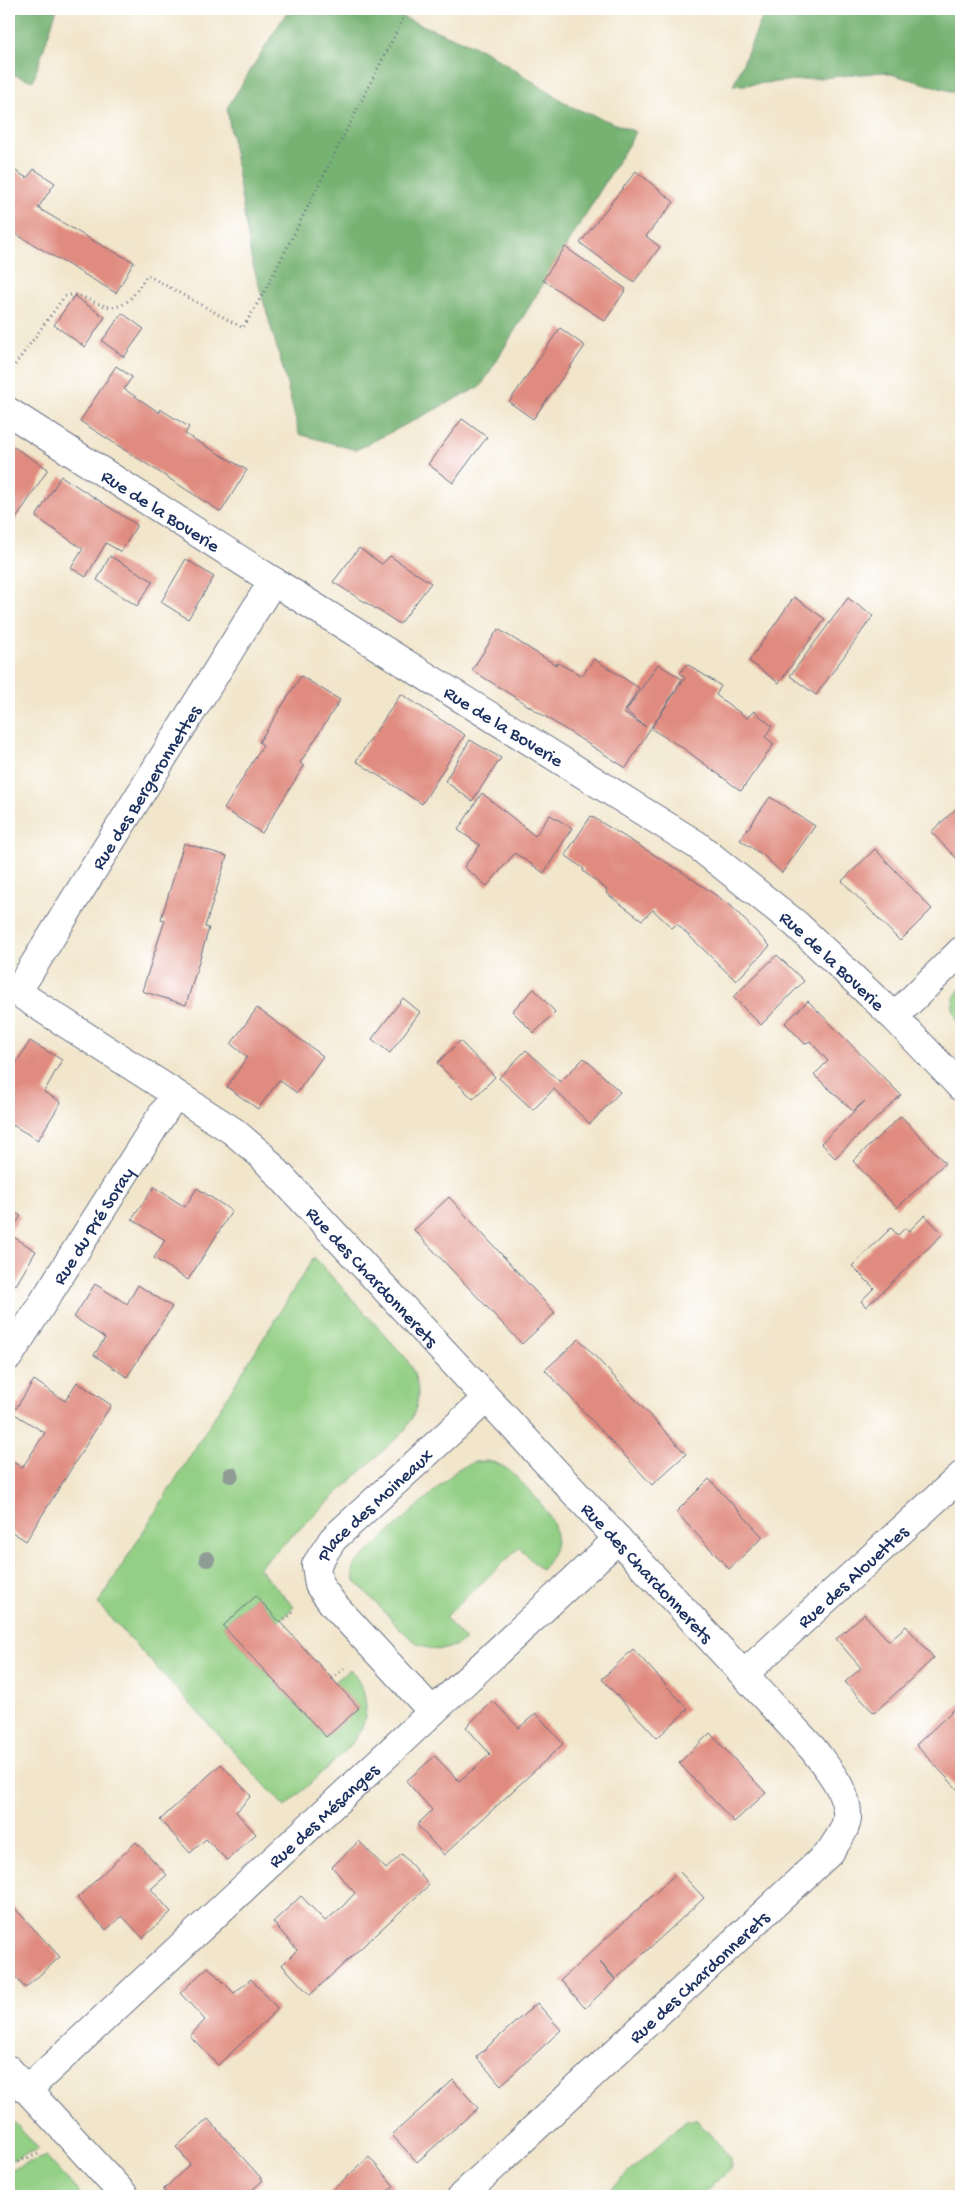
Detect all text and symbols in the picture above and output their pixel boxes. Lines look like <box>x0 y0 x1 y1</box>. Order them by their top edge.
street label: Rue de la Boverie <box>96 466 223 559</box>
street label: Rue de la Boverie <box>439 682 567 774</box>
street label: Rue des Bergeronnettes <box>88 701 208 875</box>
street label: Rue de la Boverie <box>774 907 888 1017</box>
street label: Rue du Pré Soray <box>49 1163 141 1290</box>
street label: Rue des Chardonnerets <box>300 1203 442 1354</box>
street label: Place des Moineaux <box>313 1445 439 1568</box>
street label: Rue des Chardonnerets <box>575 1499 717 1650</box>
street label: Rue des Alouettes <box>794 1521 915 1635</box>
street label: Rue des Mésanges <box>265 1759 386 1874</box>
street label: Rue des Chardonnerets <box>625 1907 776 2050</box>

